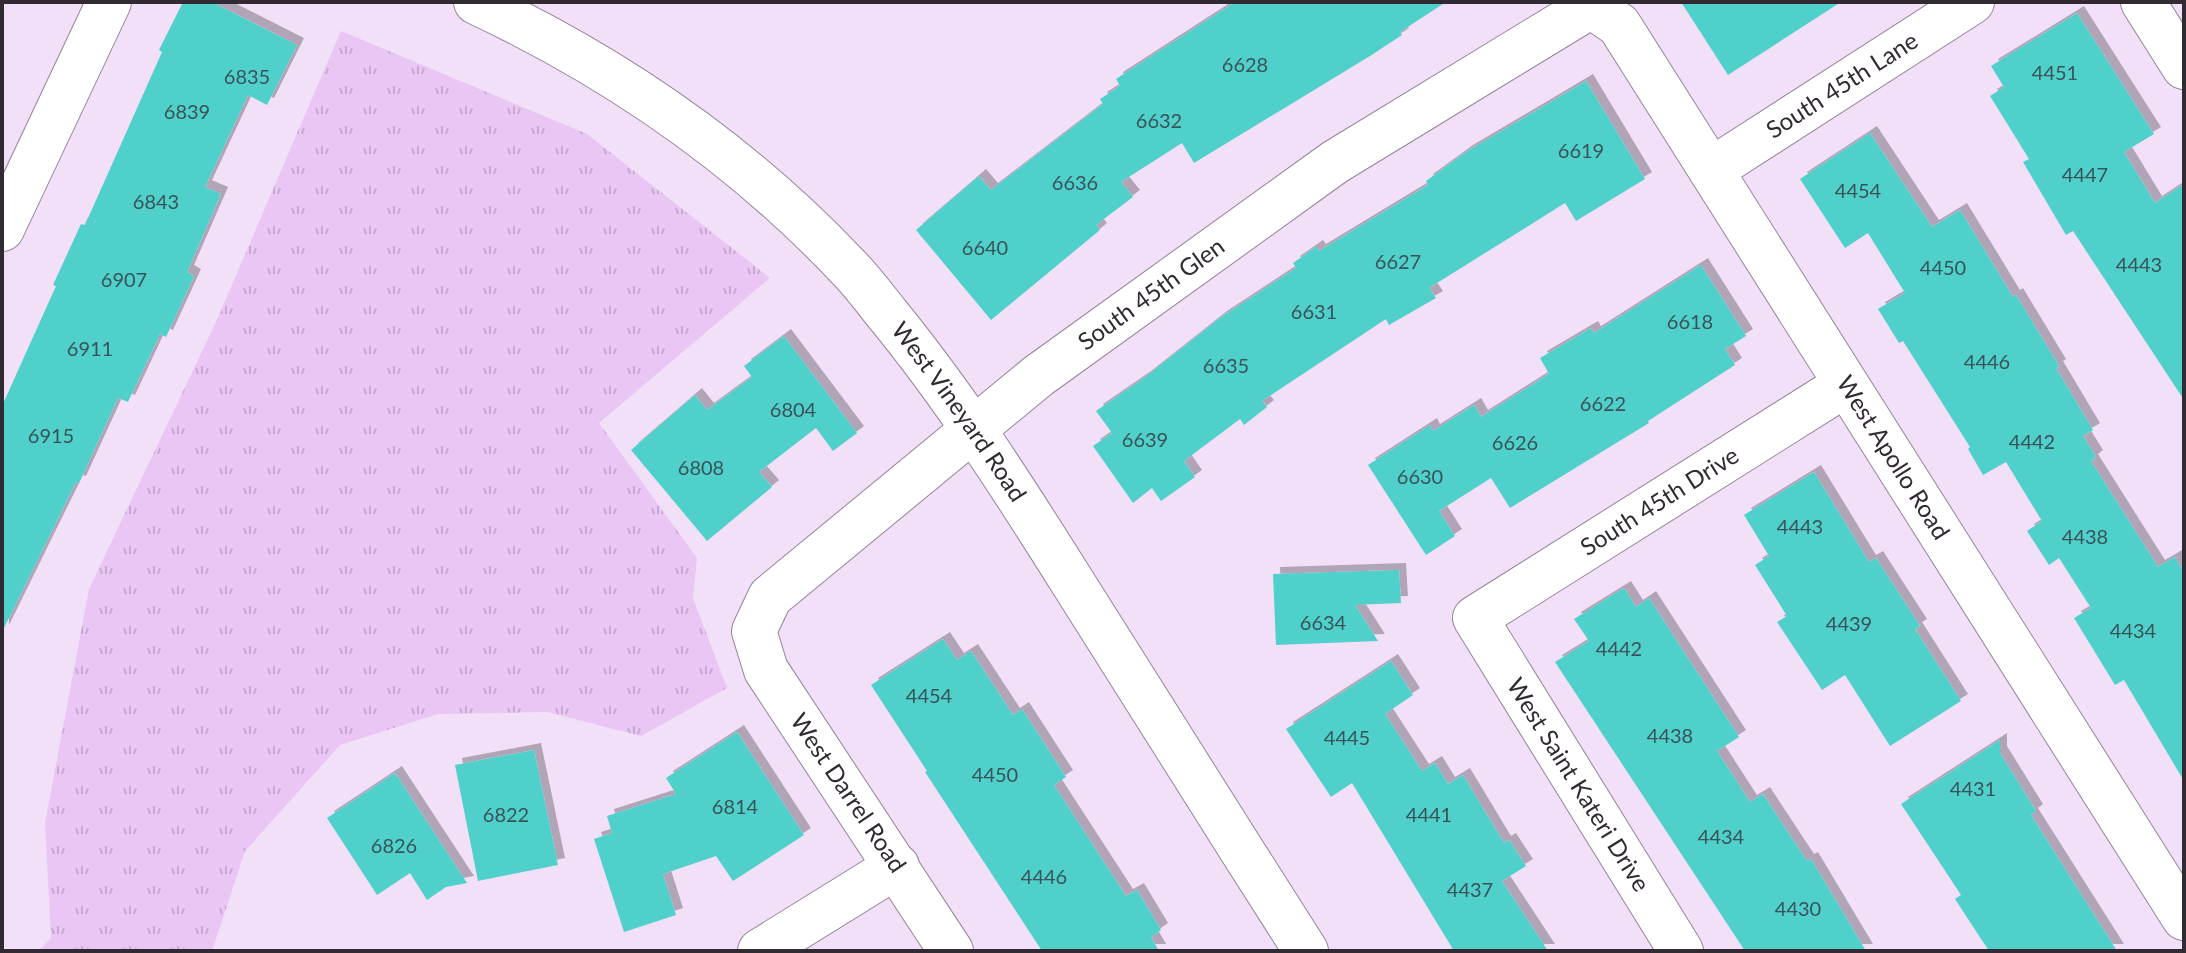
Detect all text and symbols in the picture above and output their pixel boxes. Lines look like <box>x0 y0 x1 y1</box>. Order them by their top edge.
street label: South 45th Lane <box>1760 25 1923 144</box>
house number: 6628 <box>1222 52 1268 76</box>
house number: 4451 <box>2032 60 2078 84</box>
house number: 6835 <box>224 64 270 88</box>
house number: 6839 <box>164 99 210 123</box>
house number: 6632 <box>1136 108 1182 132</box>
house number: 6619 <box>1558 138 1604 162</box>
house number: 4447 <box>2062 162 2108 186</box>
house number: 6636 <box>1052 170 1098 194</box>
house number: 4454 <box>1835 178 1882 202</box>
house number: 6843 <box>133 189 179 213</box>
street label: South 45th Glen <box>1072 231 1229 355</box>
house number: 6640 <box>962 235 1008 259</box>
house number: 6627 <box>1375 249 1421 273</box>
house number: 4443 <box>2116 252 2162 276</box>
house number: 4450 <box>1920 255 1966 279</box>
house number: 6907 <box>101 267 147 291</box>
house number: 6631 <box>1291 299 1337 323</box>
house number: 6618 <box>1667 309 1713 333</box>
street label: West Vineyard Road <box>886 315 1033 507</box>
house number: 6911 <box>67 336 113 360</box>
house number: 4446 <box>1964 349 2010 373</box>
house number: 6635 <box>1203 353 1249 377</box>
street label: West Apollo Road <box>1832 370 1957 544</box>
house number: 6622 <box>1580 391 1626 415</box>
house number: 6804 <box>770 397 817 421</box>
house number: 6915 <box>28 423 74 447</box>
house number: 6639 <box>1122 427 1168 451</box>
house number: 4442 <box>2009 429 2055 453</box>
house number: 6626 <box>1492 430 1538 454</box>
street label: South 45th Drive <box>1575 440 1744 561</box>
house number: 6808 <box>678 455 724 479</box>
house number: 6630 <box>1397 464 1443 488</box>
house number: 4443 <box>1777 514 1823 538</box>
house number: 4438 <box>2062 524 2108 548</box>
house number: 6634 <box>1300 610 1347 634</box>
house number: 4439 <box>1826 611 1872 635</box>
house number: 4434 <box>2110 618 2157 642</box>
house number: 4442 <box>1596 636 1642 660</box>
street label: West Saint Kateri Drive <box>1502 672 1657 896</box>
house number: 4454 <box>906 683 953 707</box>
street label: West Darrel Road <box>785 707 913 877</box>
house number: 4438 <box>1647 723 1693 747</box>
house number: 4445 <box>1324 725 1370 749</box>
house number: 4450 <box>972 762 1018 786</box>
house number: 4431 <box>1950 776 1996 800</box>
house number: 6814 <box>712 794 759 818</box>
house number: 6822 <box>483 802 529 826</box>
house number: 4441 <box>1406 802 1452 826</box>
house number: 4434 <box>1698 824 1745 848</box>
house number: 6826 <box>371 833 417 857</box>
house number: 4446 <box>1021 864 1067 888</box>
house number: 4437 <box>1447 877 1493 901</box>
house number: 4430 <box>1775 896 1821 920</box>

